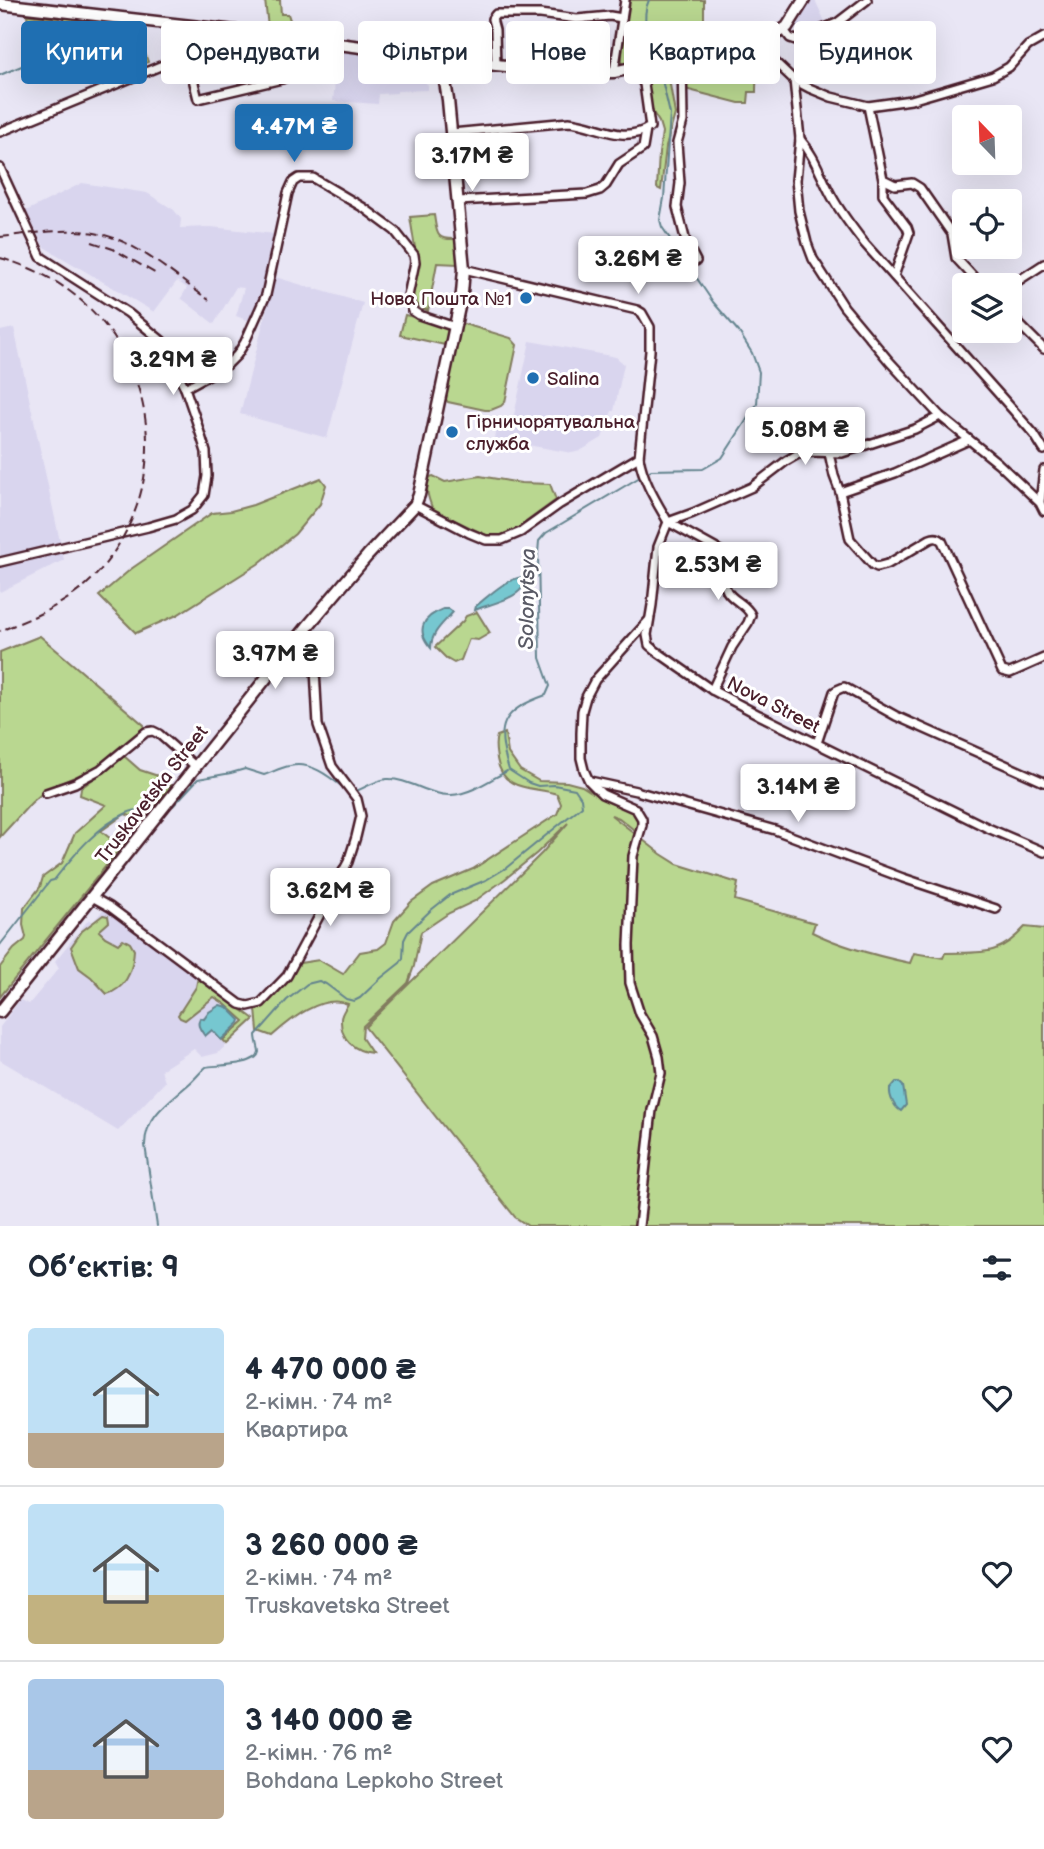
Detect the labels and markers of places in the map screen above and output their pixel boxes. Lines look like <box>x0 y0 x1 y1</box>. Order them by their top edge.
pin: 4.47M ₴ <box>229 104 359 164</box>
pin: 3.17M ₴ <box>407 134 537 193</box>
pin: 3.26M ₴ <box>573 236 703 296</box>
place label: Нова Пошта №1 <box>370 288 512 311</box>
marker: Нова Пошта №1 <box>518 290 534 306</box>
pin: 3.29M ₴ <box>108 338 238 397</box>
place label: Salina <box>547 368 599 391</box>
marker: Salina <box>525 370 541 386</box>
pin: 5.08M ₴ <box>740 407 870 467</box>
place label: Гірничорятувальна служба <box>466 411 635 456</box>
marker: Гірничорятувальна служба <box>444 424 460 440</box>
pin: 2.53M ₴ <box>653 542 783 602</box>
pin: 3.97M ₴ <box>210 632 340 691</box>
pin: 3.14M ₴ <box>733 764 863 824</box>
pin: 3.62M ₴ <box>265 869 395 928</box>

